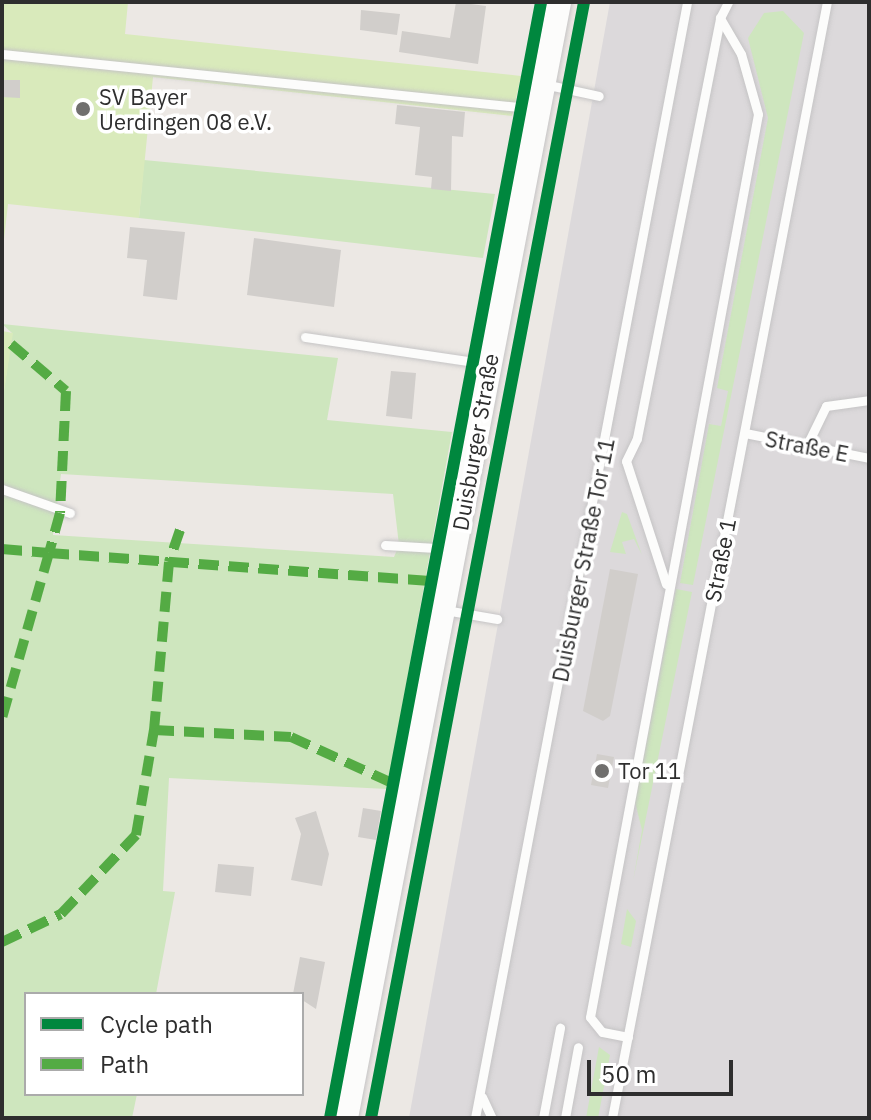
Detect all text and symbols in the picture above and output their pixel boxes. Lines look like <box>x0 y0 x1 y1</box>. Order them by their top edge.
place label: SV Bayer Uerdingen 08 e.V. <box>99 83 272 134</box>
marker: SV Bayer Uerdingen 08 e.V. <box>74 100 92 118</box>
street label: Duisburger Straße <box>446 351 504 533</box>
street label: Straße E <box>763 425 851 467</box>
street label: Duisburger Straße Tor 11 <box>546 436 620 684</box>
street label: Straße 1 <box>699 516 741 604</box>
place label: Tor 11 <box>618 758 681 784</box>
marker: Tor 11 <box>593 762 611 780</box>
legend <box>24 992 304 1096</box>
text: Cycle path <box>100 1008 213 1040</box>
scale bar <box>591 1044 737 1094</box>
text: Path <box>100 1048 149 1080</box>
text: 50 m <box>601 1058 656 1090</box>

